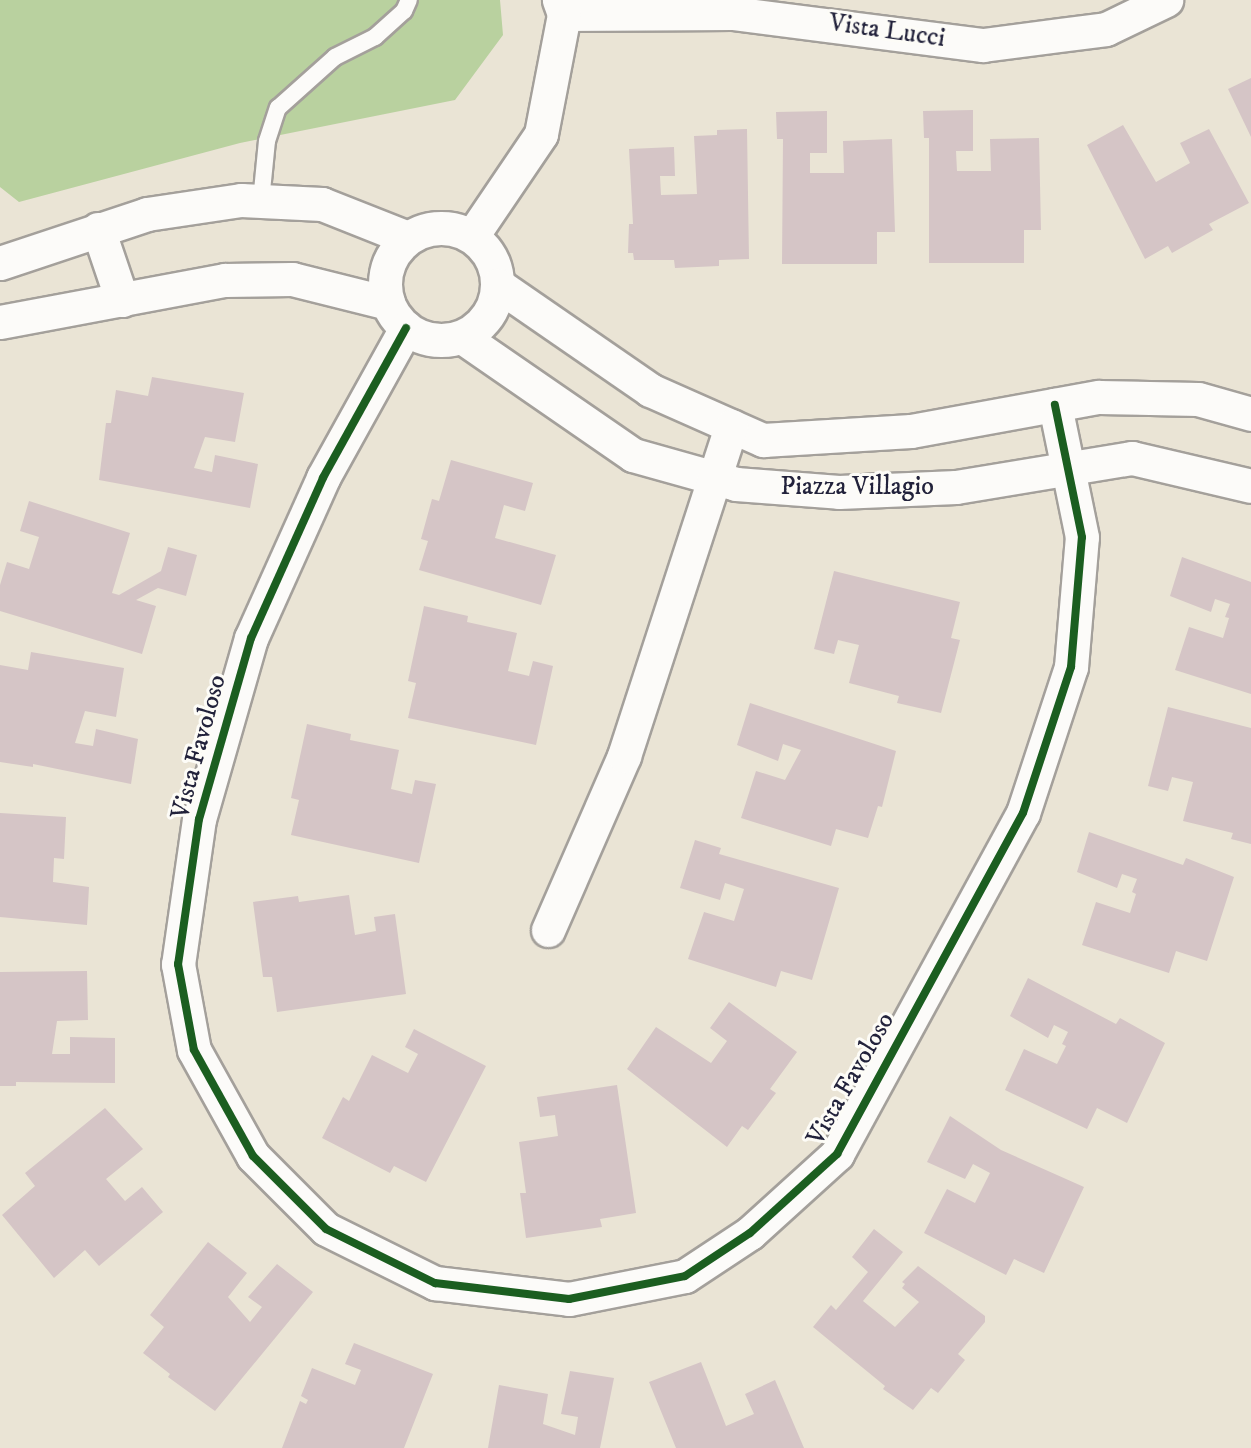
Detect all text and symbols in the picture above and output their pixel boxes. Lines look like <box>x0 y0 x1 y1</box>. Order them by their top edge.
street label: Vista Lucci <box>827 7 947 55</box>
street label: Piazza Villagio <box>780 471 934 503</box>
street label: Vista Favoloso <box>165 671 233 823</box>
street label: Vista Favoloso <box>800 1007 902 1151</box>

